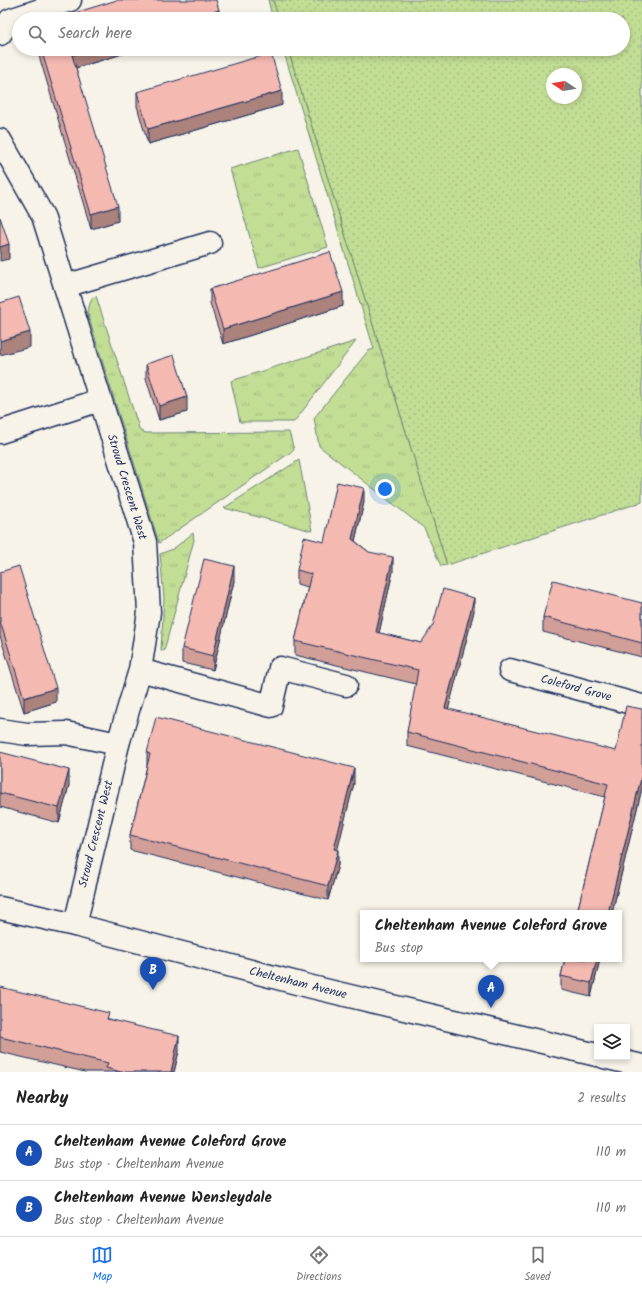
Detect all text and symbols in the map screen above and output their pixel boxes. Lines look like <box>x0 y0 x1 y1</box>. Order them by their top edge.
search box <box>12 12 630 56</box>
text: Search here <box>58 22 132 46</box>
icon: search <box>26 23 48 45</box>
north arrow <box>546 68 582 104</box>
street label: Stroud Crescent West <box>102 432 152 543</box>
your location <box>375 479 395 499</box>
street label: Coleford Grove <box>538 669 614 707</box>
street label: Stroud Crescent West <box>73 778 119 890</box>
popup <box>360 910 622 962</box>
text: Cheltenham Avenue Coleford Grove <box>375 914 607 938</box>
text: Bus stop <box>375 938 423 959</box>
pin: B <box>140 957 166 990</box>
street label: Cheltenham Avenue <box>247 962 349 1004</box>
pin: A <box>478 975 504 1008</box>
map controls <box>594 1024 630 1060</box>
button: layers <box>594 1024 630 1060</box>
text: Nearby <box>16 1085 68 1112</box>
text: 2 results <box>578 1088 626 1109</box>
text: Cheltenham Avenue Coleford Grove <box>54 1130 286 1154</box>
text: A <box>25 1142 33 1163</box>
text: 110 m <box>596 1142 626 1163</box>
text: Bus stop · Cheltenham Avenue <box>54 1154 224 1175</box>
text: Cheltenham Avenue Wensleydale <box>54 1186 272 1210</box>
text: B <box>25 1198 33 1219</box>
text: 110 m <box>596 1198 626 1219</box>
text: Bus stop · Cheltenham Avenue <box>54 1210 224 1231</box>
tab: Map <box>91 1244 113 1286</box>
tab: Directions <box>296 1244 342 1286</box>
tab: Saved <box>525 1244 551 1286</box>

